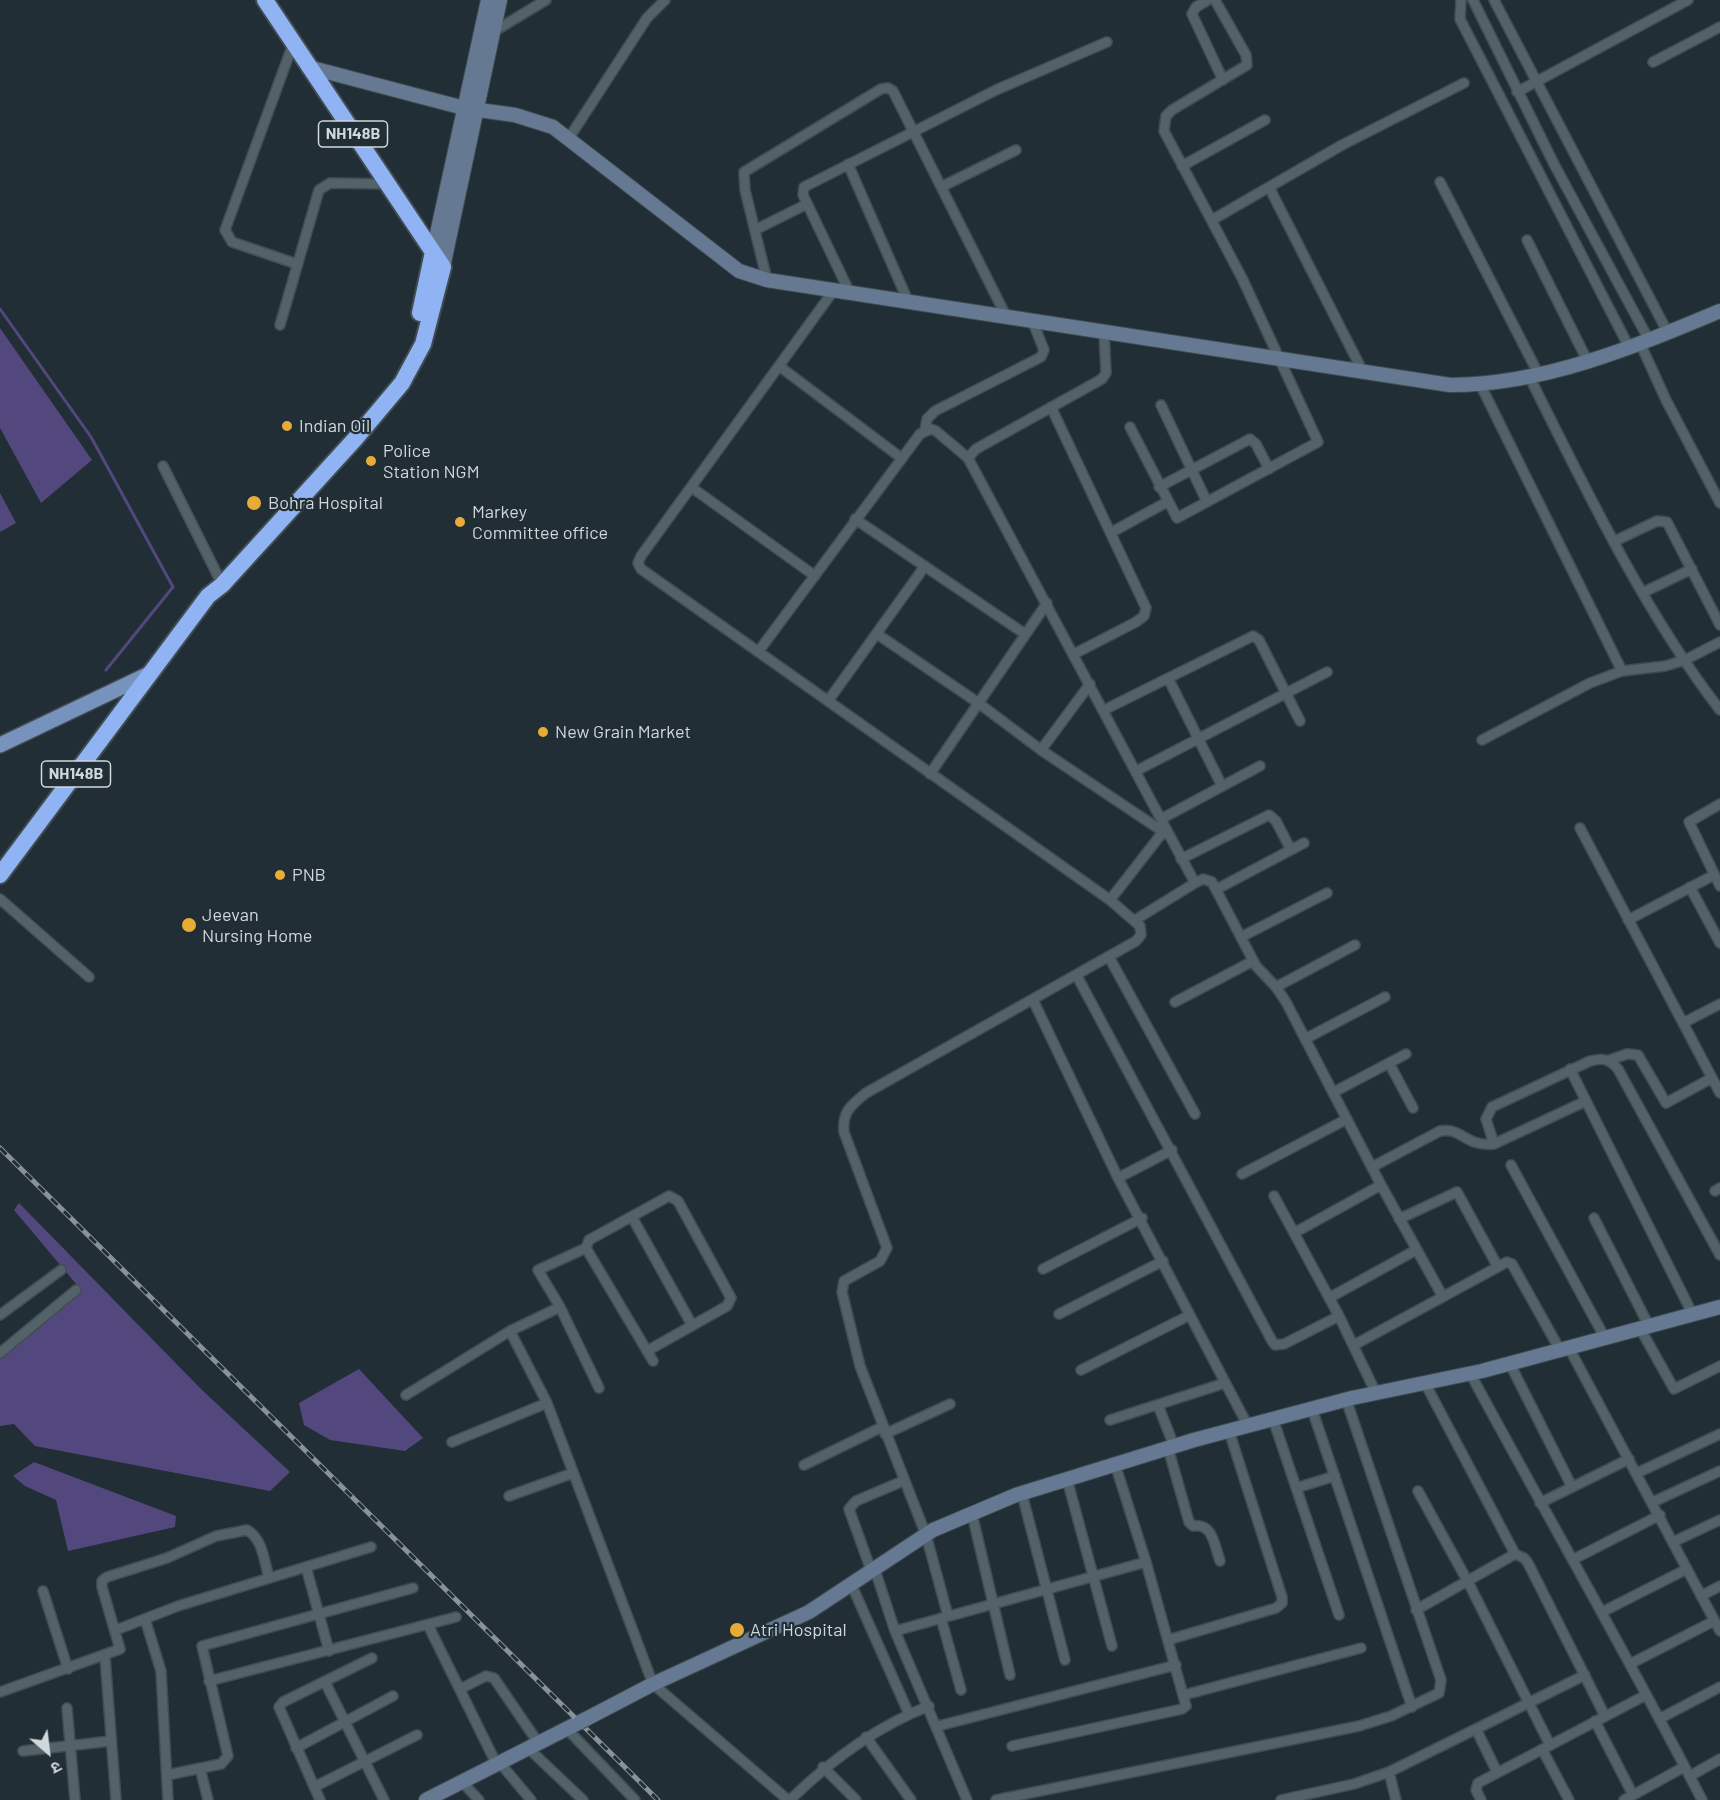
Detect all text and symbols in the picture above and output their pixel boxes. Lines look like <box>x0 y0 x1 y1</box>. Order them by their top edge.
road number: NH148B <box>318 121 388 147</box>
place label: Indian Oil <box>299 415 370 437</box>
marker: Indian Oil <box>280 419 294 433</box>
place label: Police Station NGM <box>383 440 480 482</box>
marker: Police Station NGM <box>364 454 378 468</box>
place label: Bohra Hospital <box>268 492 383 514</box>
marker: Bohra Hospital <box>245 494 263 512</box>
place label: Markey Committee office <box>472 501 608 544</box>
marker: Markey Committee office <box>453 515 467 529</box>
place label: New Grain Market <box>555 721 691 743</box>
marker: New Grain Market <box>536 725 550 739</box>
road number: NH148B <box>42 761 110 787</box>
place label: PNB <box>292 864 326 886</box>
marker: PNB <box>273 868 287 882</box>
place label: Jeevan Nursing Home <box>202 904 312 946</box>
marker: Jeevan Nursing Home <box>180 916 198 934</box>
place label: Atri Hospital <box>750 1619 847 1641</box>
marker: Atri Hospital <box>728 1621 746 1639</box>
north arrow <box>18 1722 78 1782</box>
text: उ <box>48 1758 65 1779</box>

